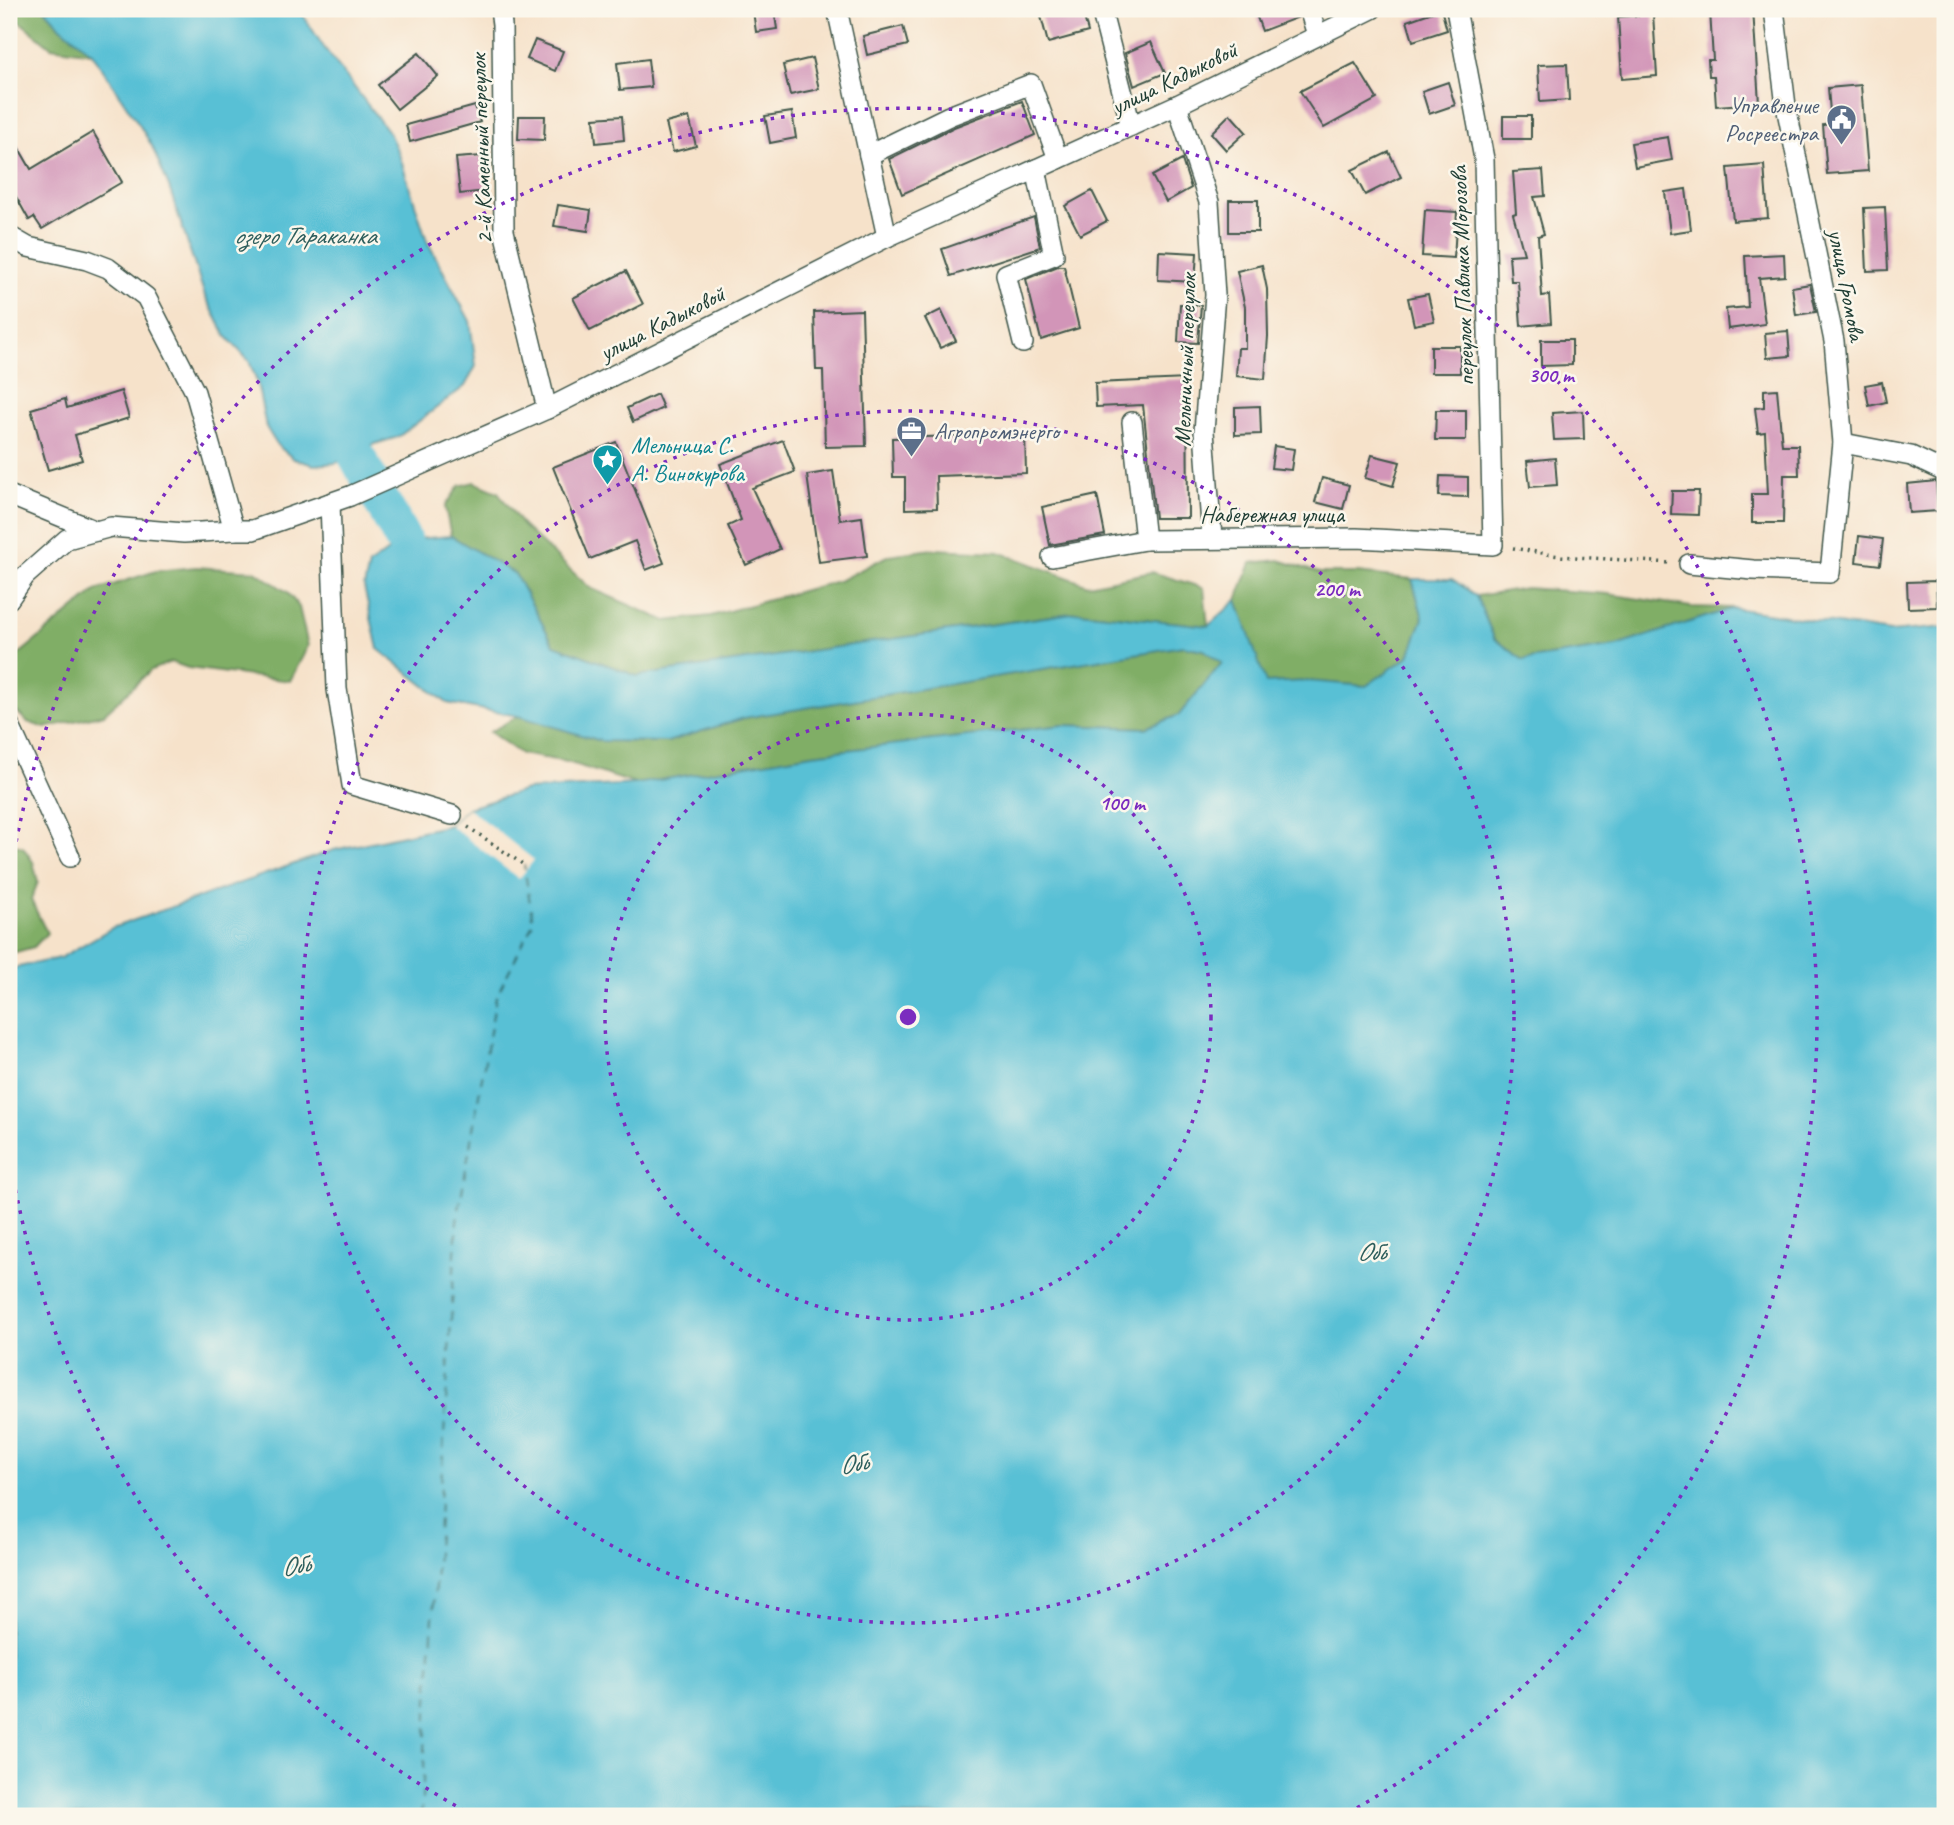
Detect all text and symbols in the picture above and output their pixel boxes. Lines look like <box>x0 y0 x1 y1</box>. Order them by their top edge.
street label: улица Кадыковой <box>1104 34 1244 122</box>
street label: 2-й Каменный переулок <box>463 51 499 245</box>
place label: Управление Росреестра <box>1725 90 1820 148</box>
public building icon: Управление Росреестра <box>1824 102 1858 146</box>
street label: переулок Павлика Морозова <box>1443 164 1481 387</box>
water label: озеро Тараканка <box>234 219 379 252</box>
street label: улица Громова <box>1821 224 1873 346</box>
street label: Мельничный переулок <box>1167 271 1203 447</box>
street label: улица Кадыковой <box>593 278 731 368</box>
text: 300 m <box>1528 362 1576 388</box>
office icon: Агропромэнерго <box>894 414 928 458</box>
place label: Агропромэнерго <box>934 416 1061 446</box>
place label: Мельница С. А. Винокурова <box>631 430 745 488</box>
place icon: Мельница С. А. Винокурова <box>591 442 625 486</box>
street label: Набережная улица <box>1200 499 1345 529</box>
text: 200 m <box>1314 576 1362 602</box>
text: 100 m <box>1099 790 1147 816</box>
centre of rings <box>896 1005 920 1029</box>
water label: Обь <box>1357 1235 1389 1268</box>
water label: Обь <box>836 1444 874 1482</box>
water label: Обь <box>278 1546 316 1584</box>

